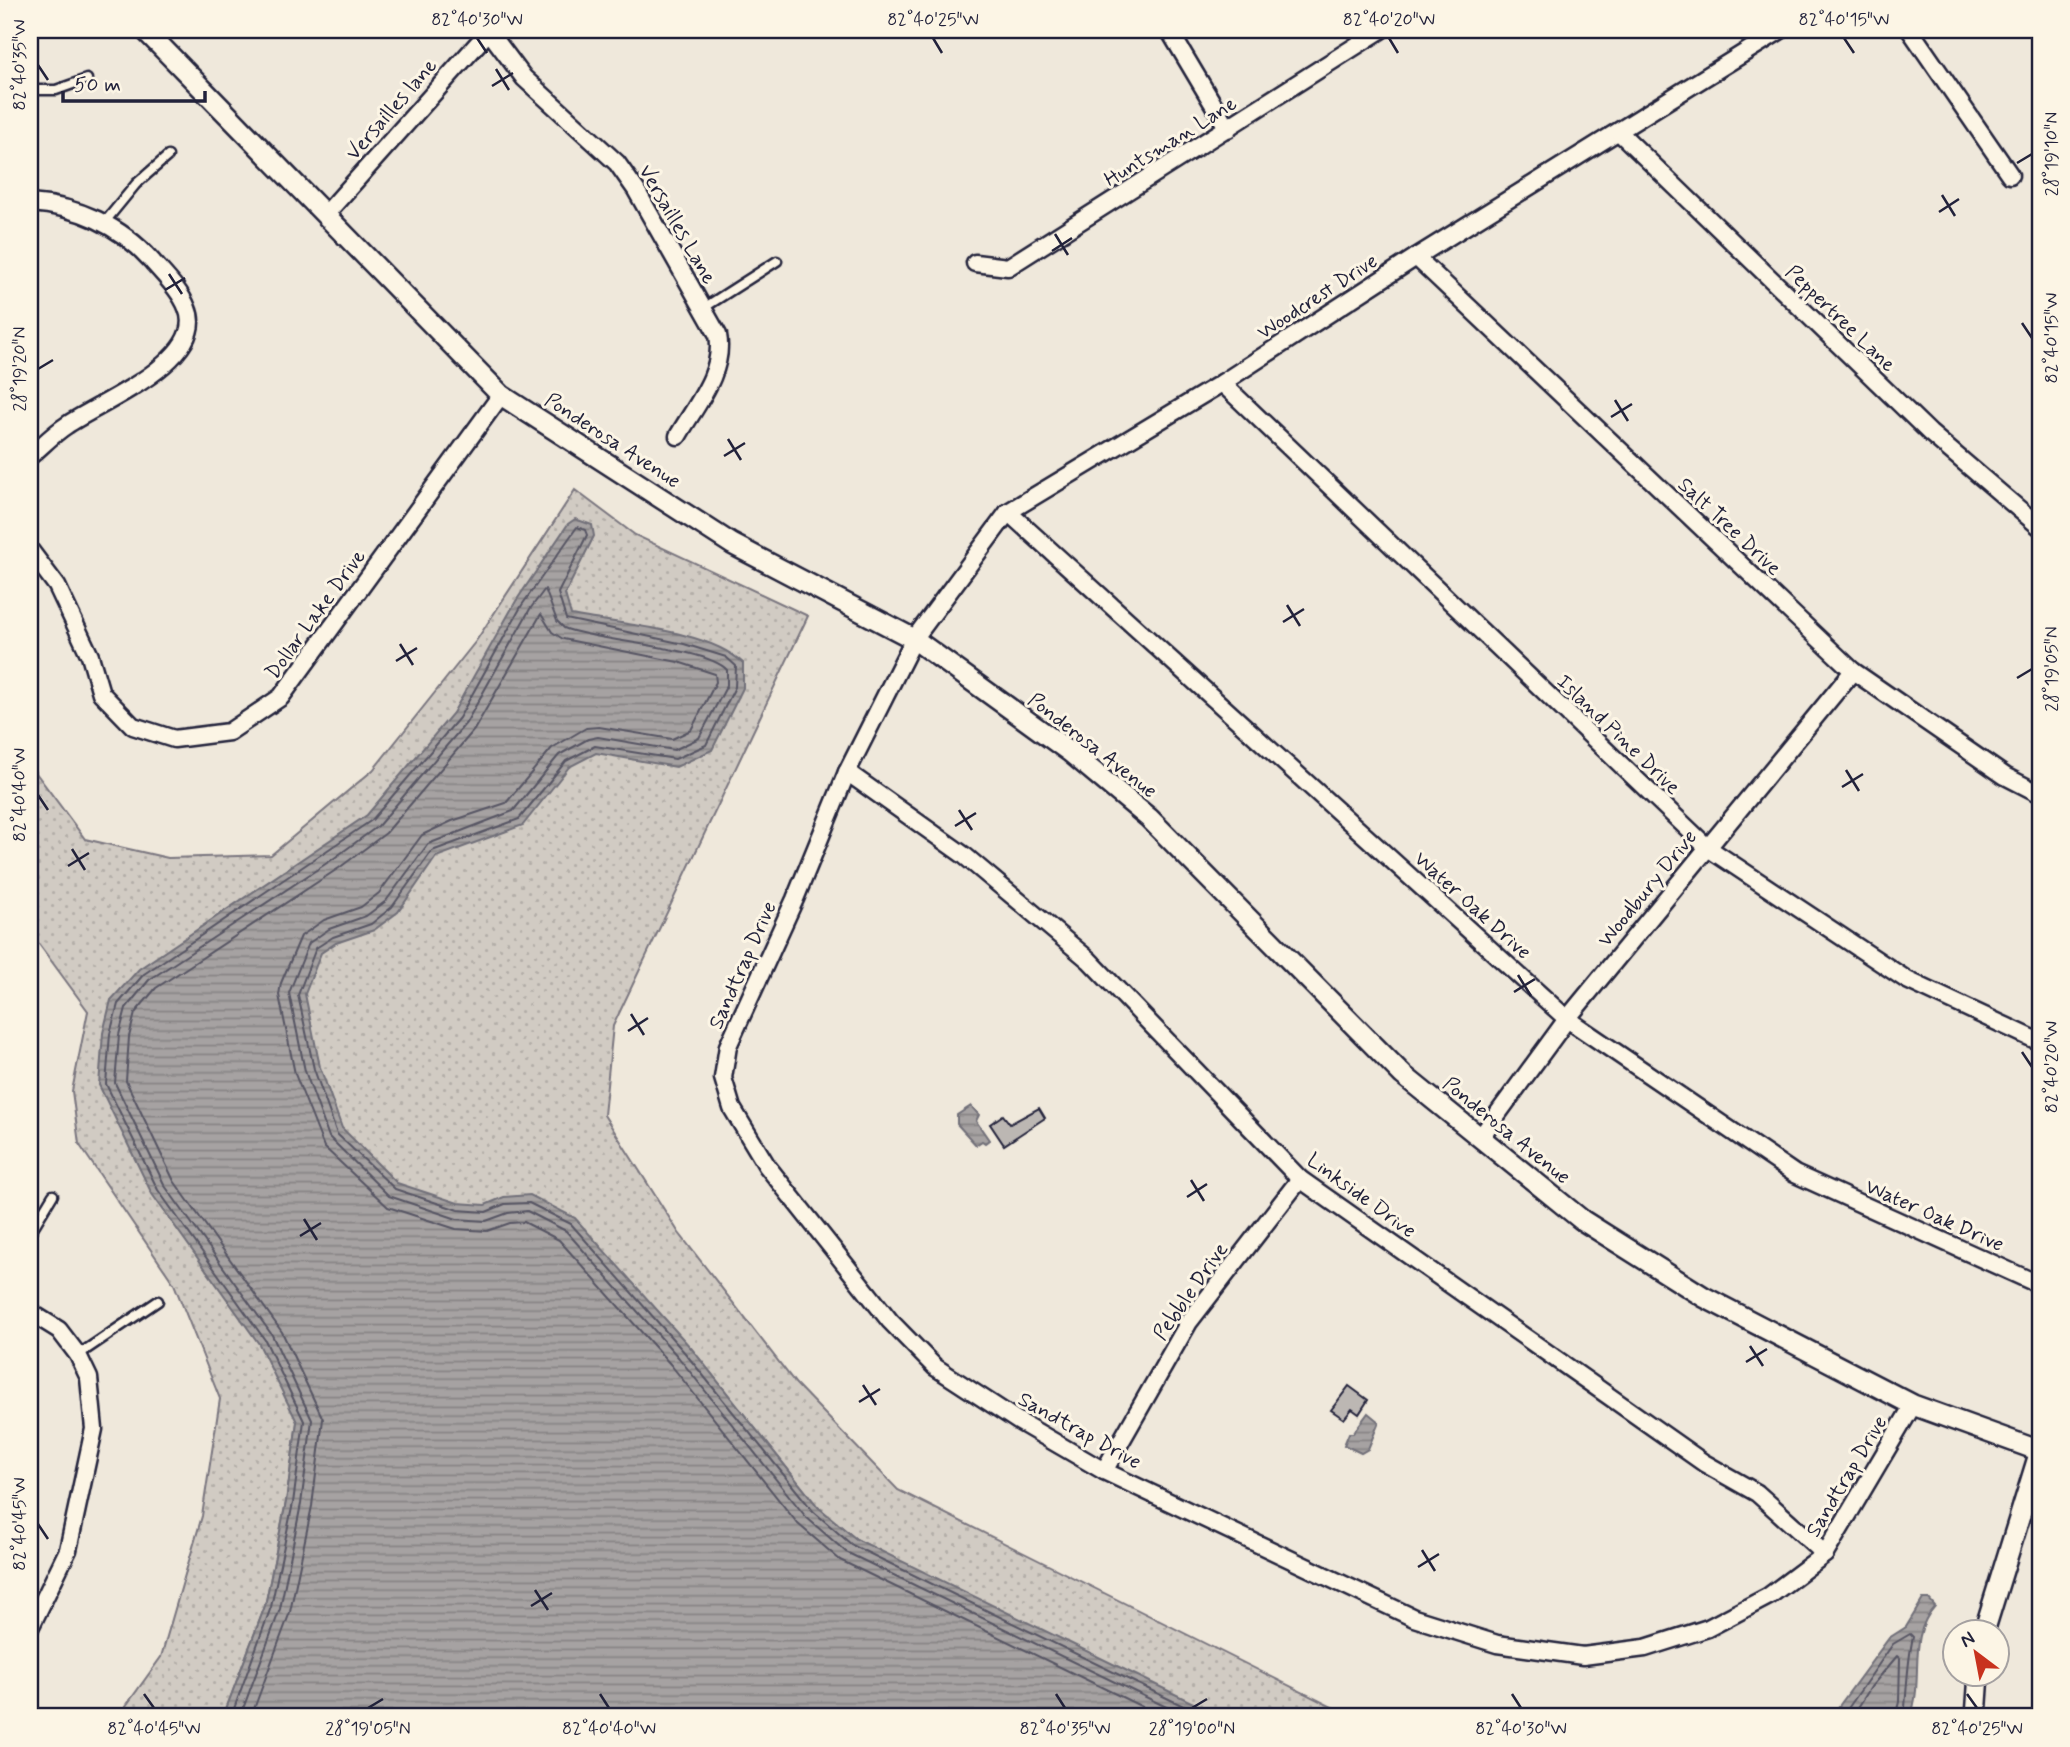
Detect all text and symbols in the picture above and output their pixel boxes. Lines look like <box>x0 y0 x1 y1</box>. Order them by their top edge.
text: 82°40'30"W <box>431 8 523 32</box>
text: 82°40'25"W <box>887 8 979 32</box>
text: 82°40'20"W <box>1343 8 1435 32</box>
text: 82°40'15"W <box>1799 8 1889 32</box>
text: 82°40'35"W <box>8 20 32 110</box>
street label: Versailles lane <box>340 53 444 167</box>
scale bar <box>63 60 205 104</box>
text: 50 m <box>74 71 121 99</box>
street label: Huntsman Lane <box>1099 90 1242 194</box>
text: 28°19'10"N <box>2040 112 2064 196</box>
street label: Versailles Lane <box>631 159 723 290</box>
street label: Woodcrest Drive <box>1252 247 1383 346</box>
street label: Peppertree Lane <box>1779 259 1902 379</box>
text: 82°40'15"W <box>2040 293 2064 383</box>
text: 28°19'20"N <box>8 326 32 412</box>
street label: Ponderosa Avenue <box>539 386 686 495</box>
street label: Salt Tree Drive <box>1671 471 1787 582</box>
street label: Dollar Lake Drive <box>259 544 373 685</box>
text: 28°19'05"N <box>2040 626 2064 712</box>
street label: Island Pine Drive <box>1550 668 1686 801</box>
street label: Ponderosa Avenue <box>1022 686 1163 805</box>
text: 82°40'40"W <box>8 748 32 842</box>
street label: Woodbury Drive <box>1592 824 1704 953</box>
street label: Water Oak Drive <box>1408 845 1537 966</box>
street label: Sandtrap Drive <box>702 897 784 1034</box>
text: 82°40'20"W <box>2040 1021 2064 1113</box>
street label: Ponderosa Avenue <box>1437 1071 1576 1191</box>
street label: Linkside Drive <box>1301 1147 1422 1245</box>
street label: Water Oak Drive <box>1861 1173 2008 1259</box>
street label: Pebble Drive <box>1147 1237 1235 1346</box>
street label: Sandtrap Drive <box>1013 1385 1146 1476</box>
street label: Sandtrap Drive <box>1800 1411 1894 1543</box>
text: 82°40'45"W <box>8 1477 32 1571</box>
north arrow <box>1940 1618 2010 1688</box>
text: N <box>1956 1626 1980 1654</box>
text: 82°40'45"W <box>107 1717 201 1741</box>
text: 28°19'05"N <box>325 1717 411 1741</box>
text: 82°40'40"W <box>562 1717 656 1741</box>
text: 82°40'35"W <box>1020 1717 1110 1741</box>
text: 28°19'00"N <box>1149 1717 1235 1741</box>
text: 82°40'30"W <box>1475 1717 1567 1741</box>
text: 82°40'25"W <box>1931 1717 2023 1741</box>

